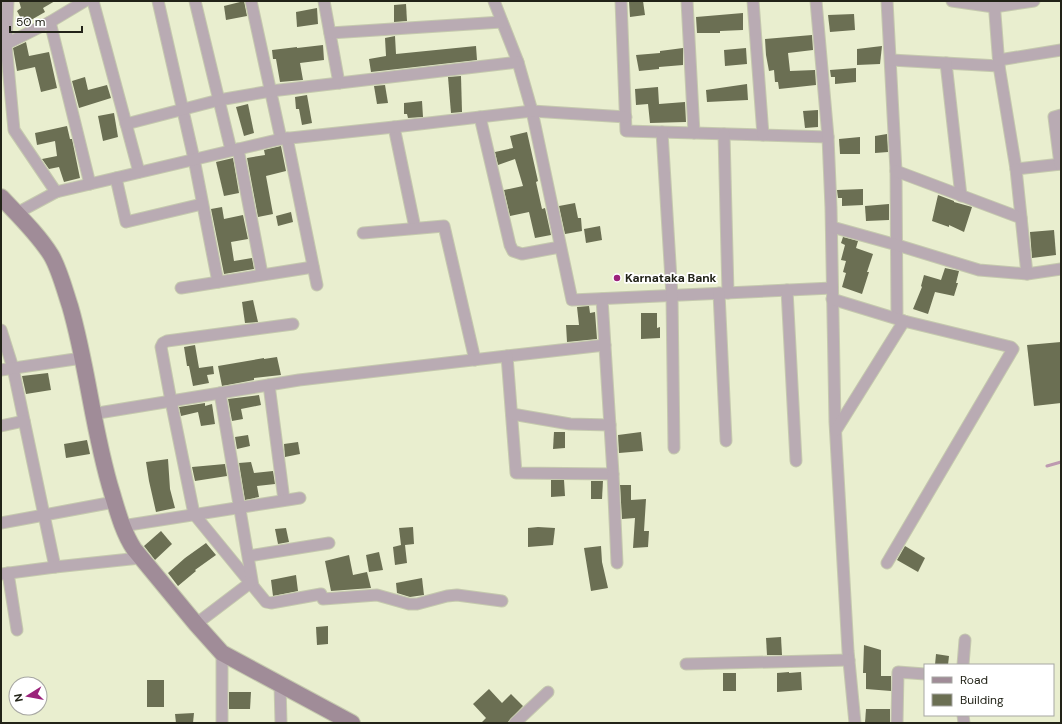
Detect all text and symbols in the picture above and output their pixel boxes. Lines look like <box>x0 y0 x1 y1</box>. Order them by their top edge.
scale bar <box>10 8 82 34</box>
text: 50 m <box>16 14 45 30</box>
place label: Karnataka Bank <box>625 270 717 286</box>
marker: Karnataka Bank <box>612 273 622 283</box>
legend <box>924 664 1054 716</box>
text: Road <box>960 672 988 688</box>
north arrow <box>8 676 48 716</box>
text: Building <box>960 692 1004 708</box>
text: N <box>11 693 26 703</box>

